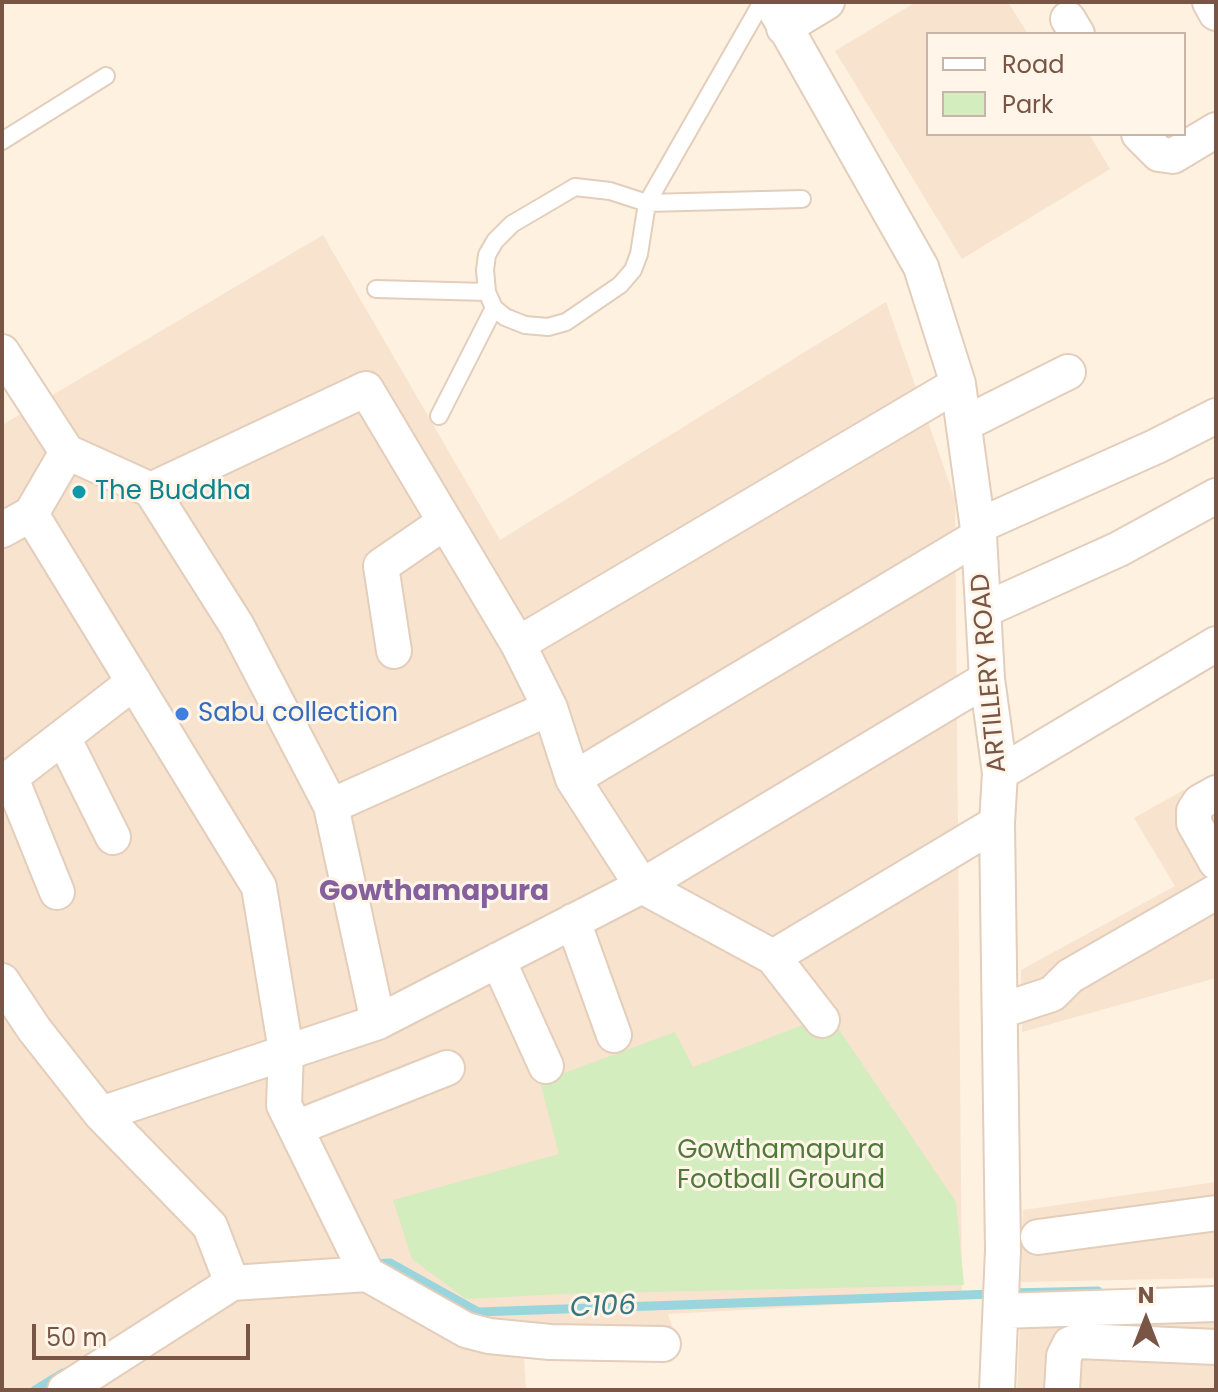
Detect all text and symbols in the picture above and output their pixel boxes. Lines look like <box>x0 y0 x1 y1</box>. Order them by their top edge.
legend <box>926 32 1186 136</box>
text: Road <box>1002 48 1064 81</box>
text: Park <box>1002 88 1053 121</box>
place label: The Buddha <box>95 476 251 508</box>
marker: The Buddha <box>70 483 88 501</box>
street label: ARTILLERY ROAD <box>966 572 1014 774</box>
place label: Sabu collection <box>198 698 398 730</box>
marker: Sabu collection <box>173 705 191 723</box>
district label: Gowthamapura <box>319 876 549 910</box>
park label: Gowthamapura Football Ground <box>677 1135 885 1196</box>
north arrow <box>1106 1280 1186 1360</box>
text: N <box>1138 1280 1154 1311</box>
water label: C106 <box>569 1290 637 1326</box>
scale bar <box>36 1308 254 1358</box>
text: 50 m <box>46 1321 107 1354</box>

